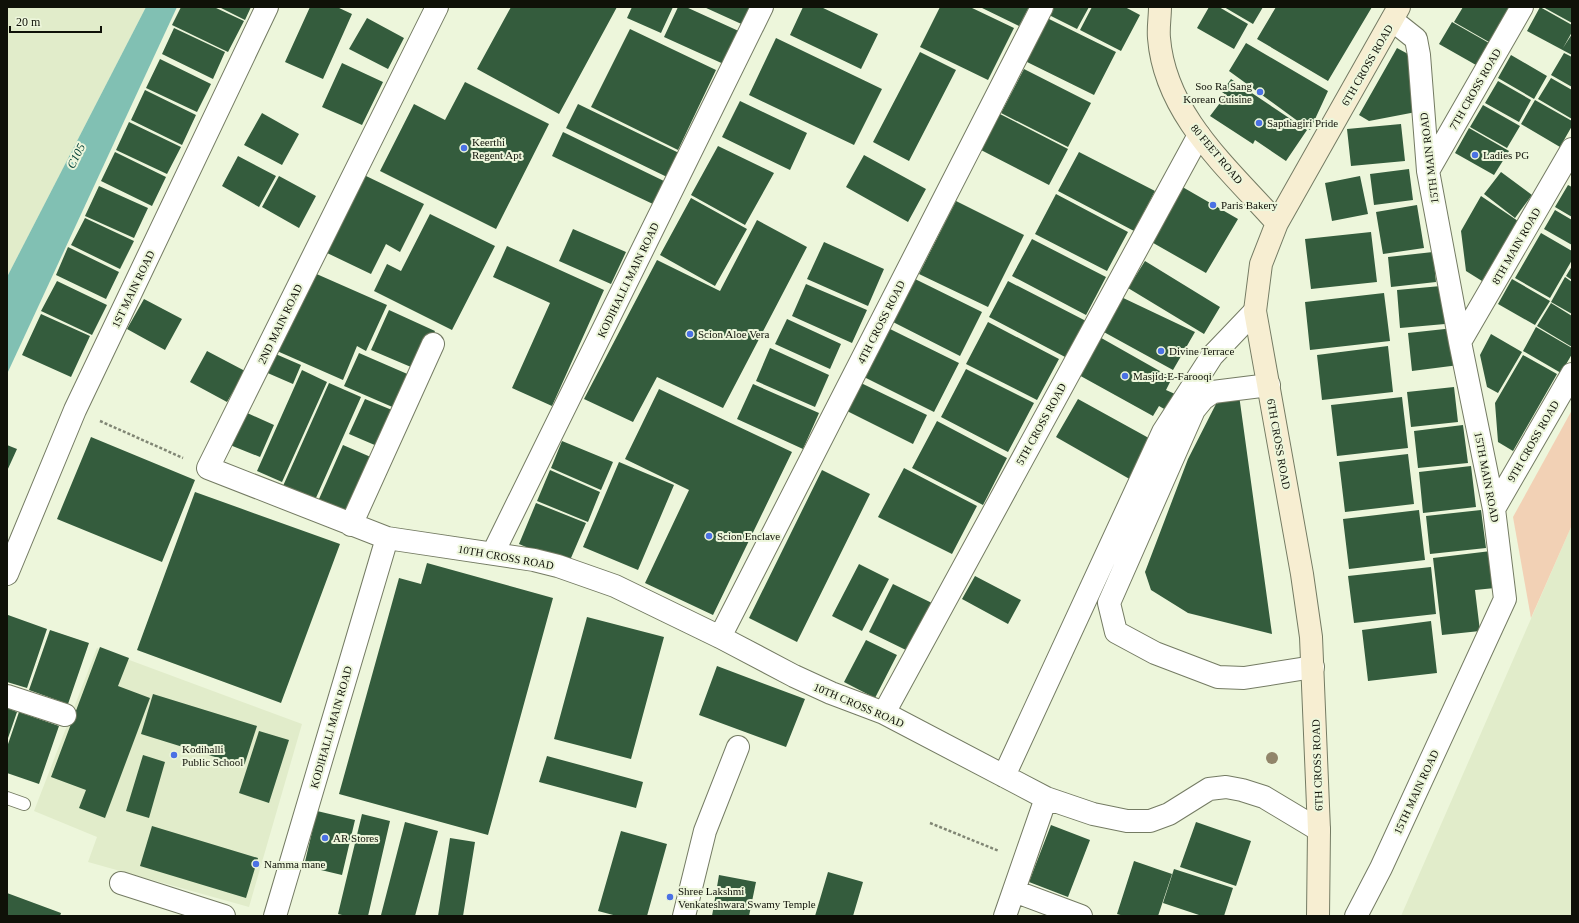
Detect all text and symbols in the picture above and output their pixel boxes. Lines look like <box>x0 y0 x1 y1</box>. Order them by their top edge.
scale bar <box>10 8 101 34</box>
text: 20 m <box>16 15 41 29</box>
street label: 6TH CROSS ROAD <box>1339 22 1395 108</box>
street label: 7TH CROSS ROAD <box>1447 46 1503 132</box>
place label: Soo Ra Sang Korean Cuisine <box>1183 80 1252 105</box>
marker: Soo Ra Sang Korean Cuisine <box>1255 87 1265 97</box>
street label: 15TH MAIN ROAD <box>1417 112 1441 204</box>
place label: Sapthagiri Pride <box>1267 117 1338 129</box>
marker: Sapthagiri Pride <box>1254 118 1264 128</box>
street label: 80 FEET ROAD <box>1189 122 1245 186</box>
place label: Keerthi Regent Apt <box>472 136 522 161</box>
water label: C105 <box>64 141 88 171</box>
marker: Keerthi Regent Apt <box>459 143 469 153</box>
place label: Ladies PG <box>1483 149 1529 161</box>
marker: Ladies PG <box>1470 150 1480 160</box>
place label: Paris Bakery <box>1221 199 1278 211</box>
marker: Paris Bakery <box>1208 200 1218 210</box>
street label: 8TH MAIN ROAD <box>1489 206 1543 286</box>
street label: KODIHALLI MAIN ROAD <box>595 220 661 339</box>
street label: 1ST MAIN ROAD <box>109 249 157 329</box>
street label: 4TH CROSS ROAD <box>855 278 907 366</box>
street label: 2ND MAIN ROAD <box>255 282 305 366</box>
place label: Scion Aloe Vera <box>698 328 769 340</box>
marker: Scion Aloe Vera <box>685 329 695 339</box>
place label: Divine Terrace <box>1169 345 1234 357</box>
marker: Divine Terrace <box>1156 346 1166 356</box>
place label: Masjid-E-Farooqi <box>1133 370 1212 382</box>
marker: Masjid-E-Farooqi <box>1120 371 1130 381</box>
street label: 5TH CROSS ROAD <box>1014 381 1068 467</box>
street label: 6TH CROSS ROAD <box>1265 398 1293 490</box>
street label: 9TH CROSS ROAD <box>1505 398 1561 484</box>
street label: 15TH MAIN ROAD <box>1472 431 1502 523</box>
place label: Scion Enclave <box>717 530 780 542</box>
marker: Scion Enclave <box>704 531 714 541</box>
street label: 10TH CROSS ROAD <box>457 543 555 571</box>
street label: KODIHALLI MAIN ROAD <box>308 665 354 789</box>
street label: 10TH CROSS ROAD <box>812 680 906 730</box>
street label: 6TH CROSS ROAD <box>1309 719 1325 811</box>
place label: Kodihalli Public School <box>182 743 243 768</box>
street label: 15TH MAIN ROAD <box>1391 748 1441 836</box>
marker: Kodihalli Public School <box>169 750 179 760</box>
place label: AR Stores <box>333 832 379 844</box>
marker: AR Stores <box>320 833 330 843</box>
place label: Namma mane <box>264 858 326 870</box>
marker: Namma mane <box>251 859 261 869</box>
place label: Shree Lakshmi Venkateshwara Swamy Temple <box>678 885 816 910</box>
marker: Shree Lakshmi Venkateshwara Swamy Temple <box>665 892 675 902</box>

